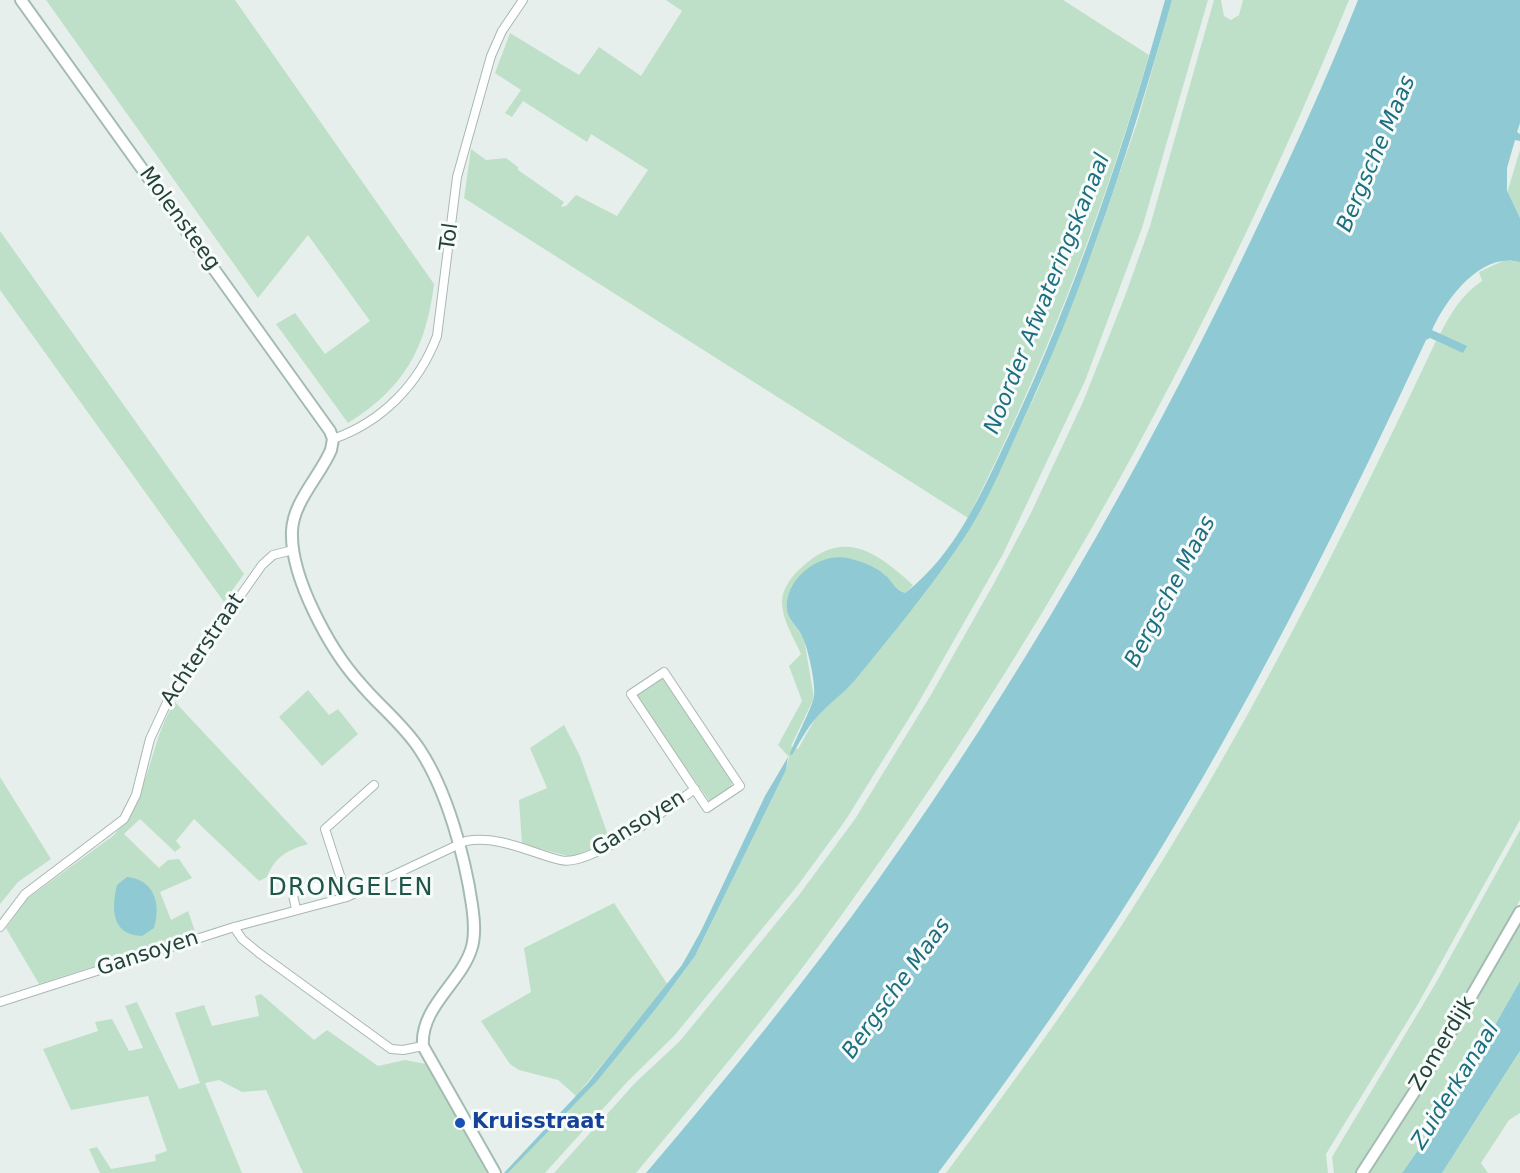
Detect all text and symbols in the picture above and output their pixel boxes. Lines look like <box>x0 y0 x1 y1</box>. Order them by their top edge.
water label: Bergsche Maas <box>1332 72 1422 236</box>
water label: Noorder Afwateringskanaal <box>980 150 1116 438</box>
street label: Molensteeg <box>133 162 225 276</box>
street label: Tol <box>436 221 464 253</box>
water label: Bergsche Maas <box>1120 512 1222 672</box>
street label: Achterstraat <box>156 589 250 711</box>
street label: Gansoyen <box>588 786 690 862</box>
district label: DRONGELEN <box>268 875 434 903</box>
water label: Bergsche Maas <box>837 914 957 1064</box>
street label: Gansoyen <box>94 926 202 982</box>
street label: Zomerdijk <box>1405 992 1481 1096</box>
water label: Zuiderkanaal <box>1406 1018 1506 1154</box>
place label: Kruisstraat <box>472 1110 605 1136</box>
marker: Kruisstraat <box>453 1116 467 1130</box>

